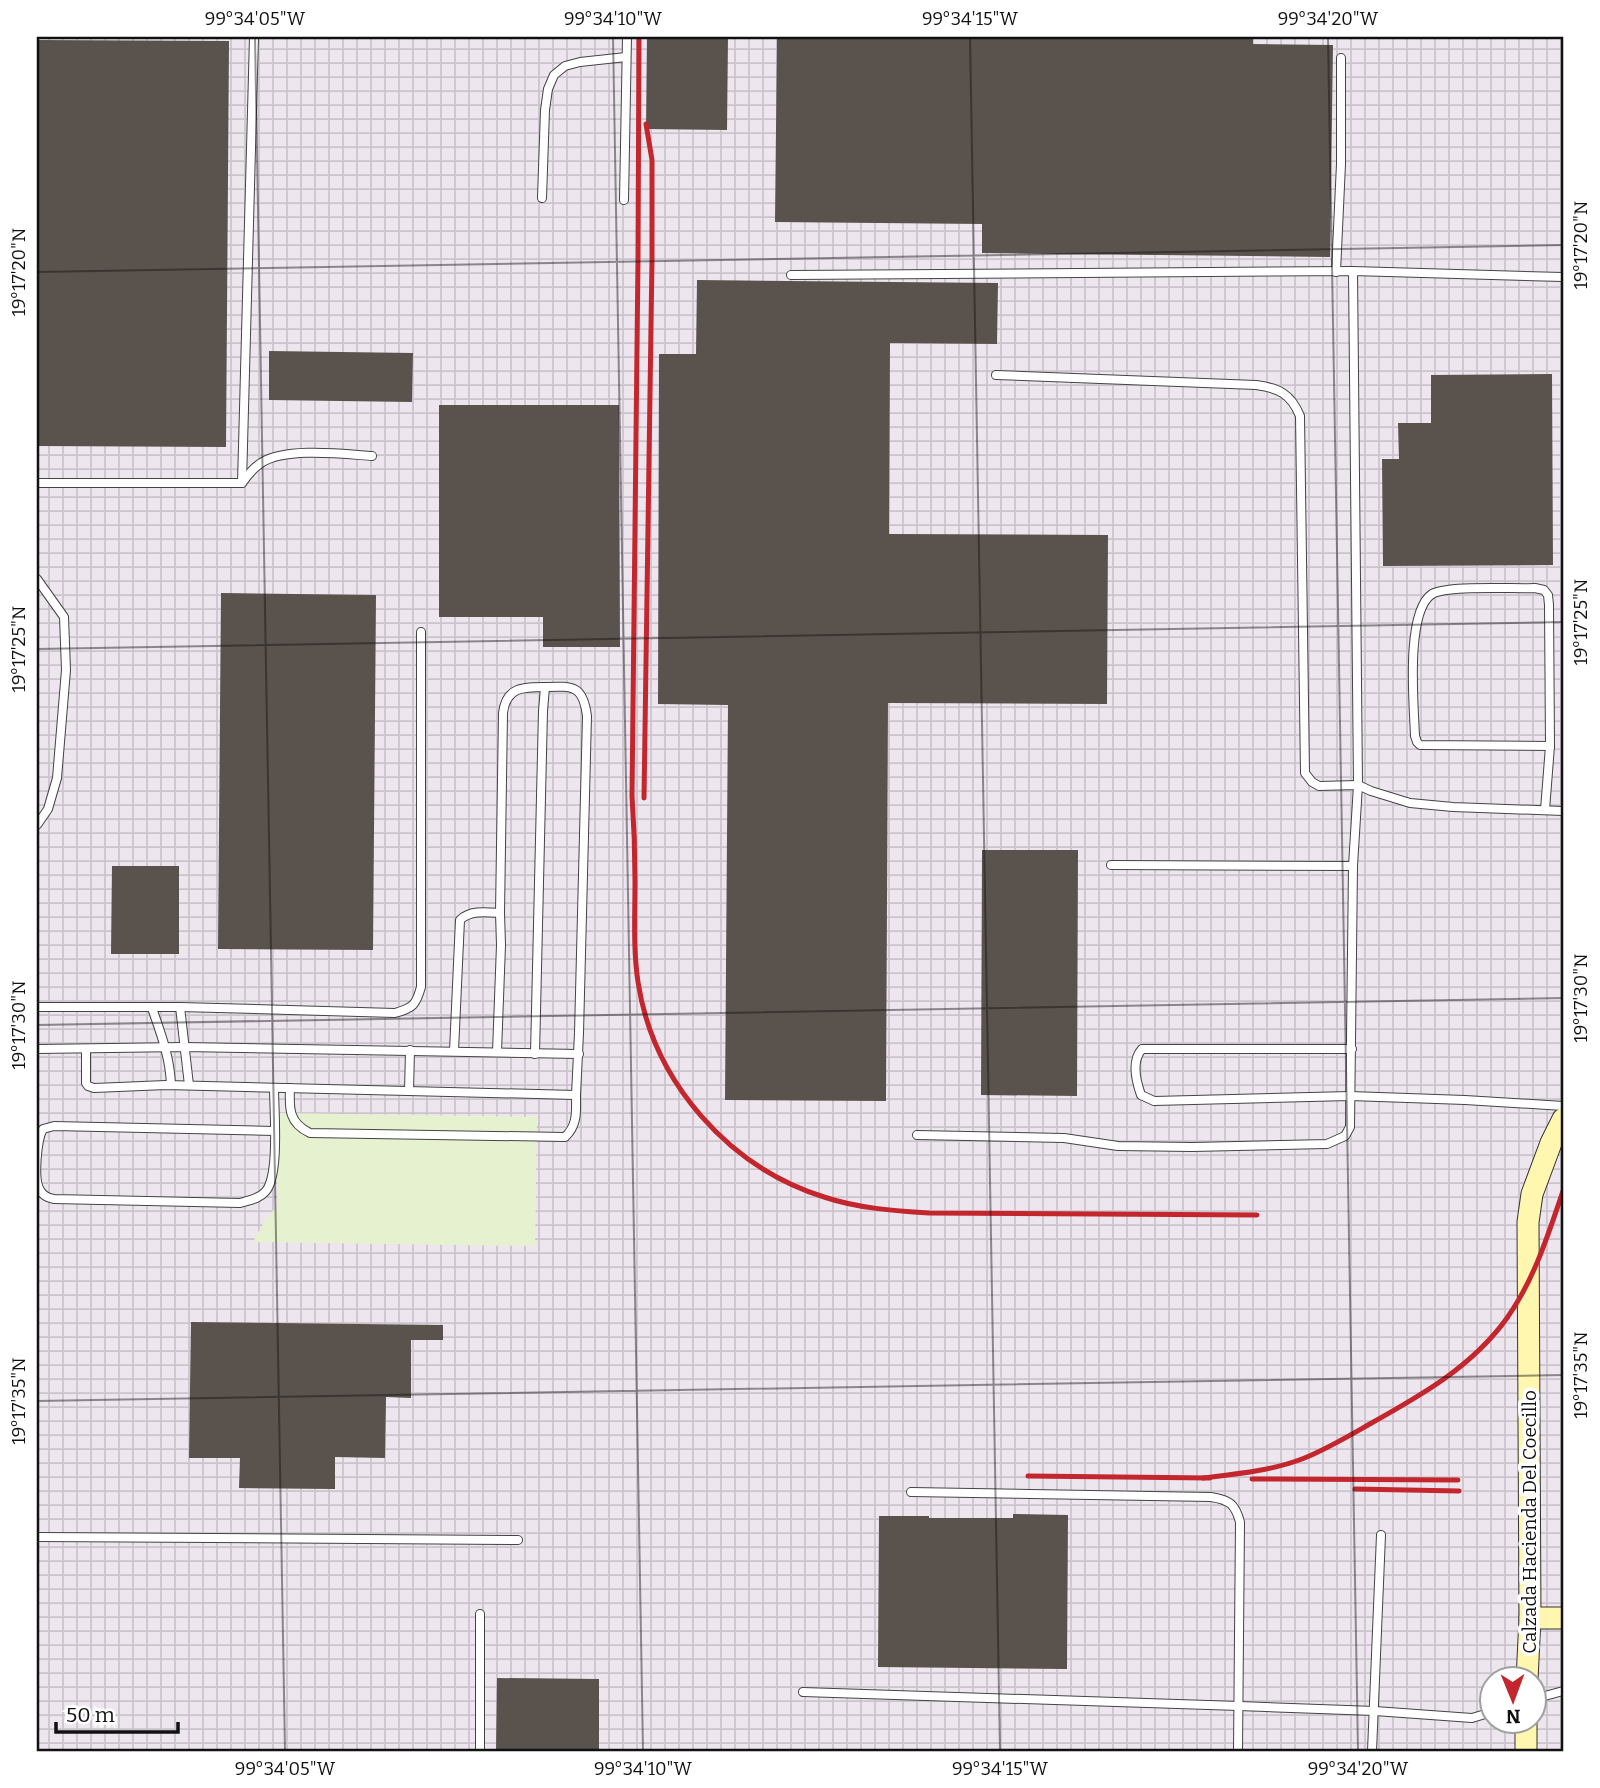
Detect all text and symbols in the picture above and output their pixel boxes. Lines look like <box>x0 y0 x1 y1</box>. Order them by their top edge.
text: 99°34'05"W <box>205 8 306 30</box>
text: 99°34'10"W <box>564 8 663 30</box>
text: 99°34'15"W <box>922 8 1019 30</box>
text: 99°34'20"W <box>1278 8 1379 30</box>
text: 19°17'20"N <box>1570 201 1592 289</box>
text: 19°17'20"N <box>8 228 30 316</box>
text: 19°17'25"N <box>1570 579 1592 665</box>
text: 19°17'25"N <box>8 606 30 692</box>
text: 19°17'30"N <box>1570 954 1592 1042</box>
text: 19°17'30"N <box>8 981 30 1069</box>
text: 19°17'35"N <box>1570 1332 1592 1419</box>
text: 19°17'35"N <box>8 1358 30 1445</box>
street label: Calzada Hacienda Del Coecillo <box>1518 1390 1541 1654</box>
north arrow <box>1478 1666 1548 1736</box>
scale bar <box>56 1690 178 1734</box>
text: 50 m <box>66 1702 115 1728</box>
text: N <box>1505 1705 1521 1728</box>
text: 99°34'05"W <box>235 1758 336 1780</box>
text: 99°34'10"W <box>594 1758 693 1780</box>
text: 99°34'15"W <box>952 1758 1049 1780</box>
text: 99°34'20"W <box>1308 1758 1409 1780</box>

